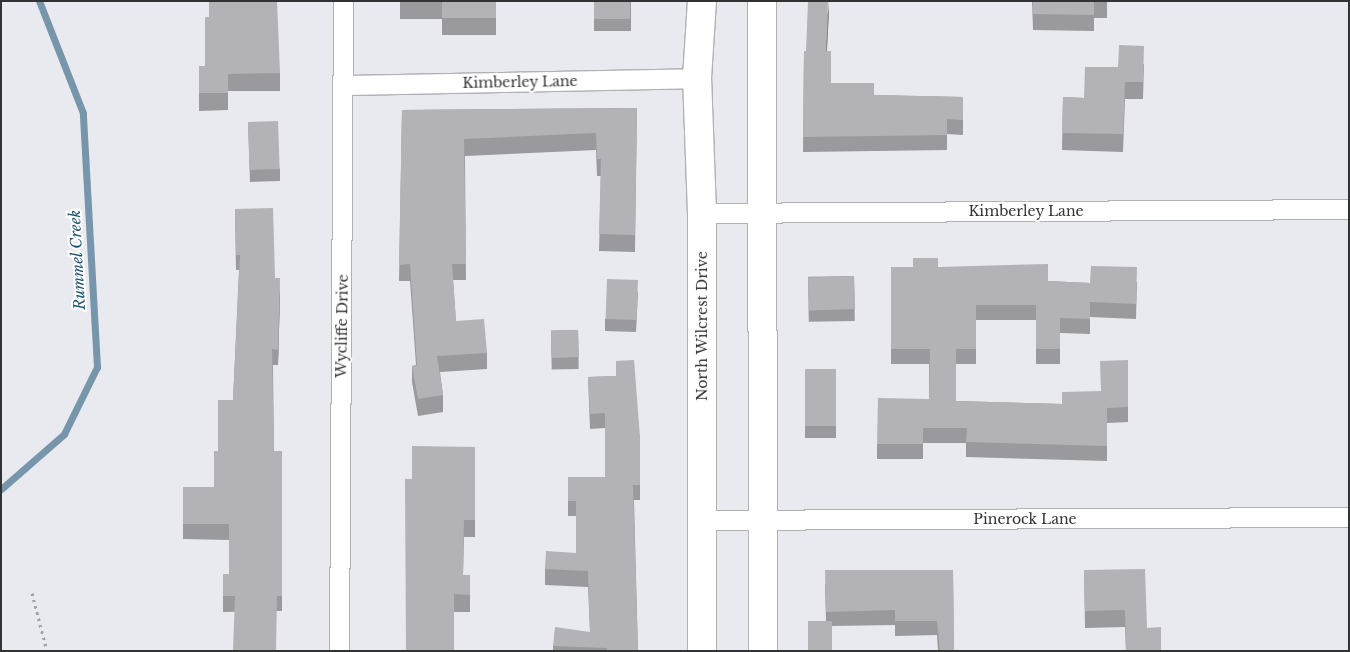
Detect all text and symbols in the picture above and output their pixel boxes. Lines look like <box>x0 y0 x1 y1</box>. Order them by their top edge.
street label: Kimberley Lane <box>462 73 578 91</box>
street label: Kimberley Lane <box>968 203 1084 219</box>
water label: Rummel Creek <box>65 209 89 311</box>
street label: North Wilcrest Drive <box>694 251 710 401</box>
street label: Wycliffe Drive <box>333 274 351 378</box>
street label: Pinerock Lane <box>973 511 1077 527</box>

